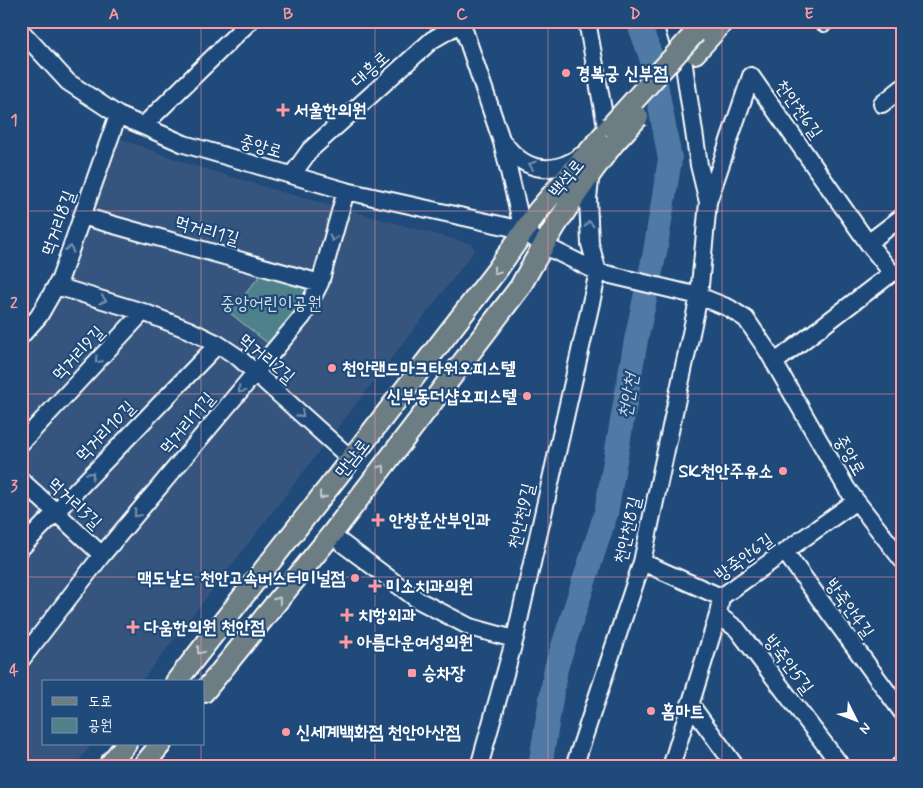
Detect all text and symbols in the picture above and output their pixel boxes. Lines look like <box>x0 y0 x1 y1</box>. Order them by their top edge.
text: A <box>109 4 119 25</box>
text: B <box>283 4 293 25</box>
text: C <box>456 4 468 25</box>
text: D <box>629 4 641 25</box>
text: E <box>804 4 814 25</box>
street label: 대흥로 <box>346 46 395 93</box>
place label: 경복궁 신부점 <box>576 62 668 86</box>
marker: 경복궁 신부점 <box>560 67 572 79</box>
street label: 천안천6길 <box>769 75 828 144</box>
place label: 서울한의원 <box>294 99 366 123</box>
marker: 서울한의원 <box>276 103 290 117</box>
text: 1 <box>10 110 18 131</box>
street label: 중앙로 <box>237 129 285 164</box>
street label: 백석로 <box>544 154 590 203</box>
one-way arrow <box>528 161 536 171</box>
street label: 먹거리8길 <box>36 187 82 259</box>
street label: 먹거리1길 <box>172 210 242 252</box>
one-way arrow <box>584 220 594 228</box>
one-way arrow <box>328 234 339 243</box>
one-way arrow <box>65 245 75 253</box>
one-way arrow <box>493 265 502 275</box>
park label: 중앙어린이공원 <box>220 292 322 316</box>
text: 2 <box>10 293 18 314</box>
one-way arrow <box>98 294 106 304</box>
street label: 먹거리9길 <box>47 321 111 386</box>
street label: 먹거리2길 <box>233 328 300 390</box>
one-way arrow <box>95 355 104 364</box>
place label: 천안랜드마크타워오피스텔 <box>342 357 516 381</box>
marker: 천안랜드마크타워오피스텔 <box>326 362 338 374</box>
water label: 천안천 <box>612 370 645 421</box>
one-way arrow <box>239 384 247 393</box>
place label: 신부동더샵오피스텔 <box>387 385 518 409</box>
street label: 먹거리11길 <box>155 387 221 460</box>
marker: 신부동더샵오피스텔 <box>521 390 533 402</box>
street label: 먹거리10길 <box>71 396 141 467</box>
one-way arrow <box>295 408 304 417</box>
street label: 중앙로 <box>828 431 870 480</box>
street label: 만남로 <box>330 434 376 483</box>
place label: SK천안주유소 <box>678 460 773 484</box>
one-way arrow <box>376 464 385 474</box>
marker: SK천안주유소 <box>777 465 789 477</box>
one-way arrow <box>85 471 94 480</box>
street label: 먹거리3길 <box>42 472 107 535</box>
text: 3 <box>10 476 18 497</box>
street label: 천안천9길 <box>503 480 541 551</box>
one-way arrow <box>319 490 327 499</box>
street label: 천안천8길 <box>609 494 647 566</box>
one-way arrow <box>133 509 142 518</box>
place label: 안창훈산부인과 <box>389 509 491 533</box>
marker: 안창훈산부인과 <box>371 513 385 527</box>
street label: 방죽안6길 <box>710 528 779 587</box>
place label: 맥도날드 천안고속버스터미널점 <box>137 567 346 591</box>
marker: 맥도날드 천안고속버스터미널점 <box>349 572 361 584</box>
street label: 방죽안4길 <box>819 574 879 644</box>
place label: 미소치과의원 <box>386 575 473 599</box>
marker: 미소치과의원 <box>368 579 382 593</box>
one-way arrow <box>273 596 282 605</box>
place label: 치항외과 <box>358 604 416 628</box>
marker: 치항외과 <box>340 608 354 622</box>
place label: 다움한의원 천안점 <box>144 616 265 640</box>
marker: 다움한의원 천안점 <box>126 620 140 634</box>
street label: 방죽안5길 <box>758 630 819 700</box>
place label: 아름다운여성의원 <box>357 631 473 655</box>
marker: 아름다운여성의원 <box>339 635 353 649</box>
one-way arrow <box>197 645 205 654</box>
text: 4 <box>9 660 19 681</box>
place label: 승차장 <box>422 662 466 686</box>
marker: 승차장 <box>406 667 418 679</box>
legend <box>42 680 205 746</box>
text: 도로 <box>88 692 112 712</box>
north arrow <box>830 696 880 746</box>
place label: 홈마트 <box>661 700 704 724</box>
marker: 홈마트 <box>645 705 657 717</box>
text: 공원 <box>88 716 112 736</box>
text: N <box>855 719 875 738</box>
place label: 신세계백화점 천안아산점 <box>296 721 461 745</box>
marker: 신세계백화점 천안아산점 <box>280 726 292 738</box>

